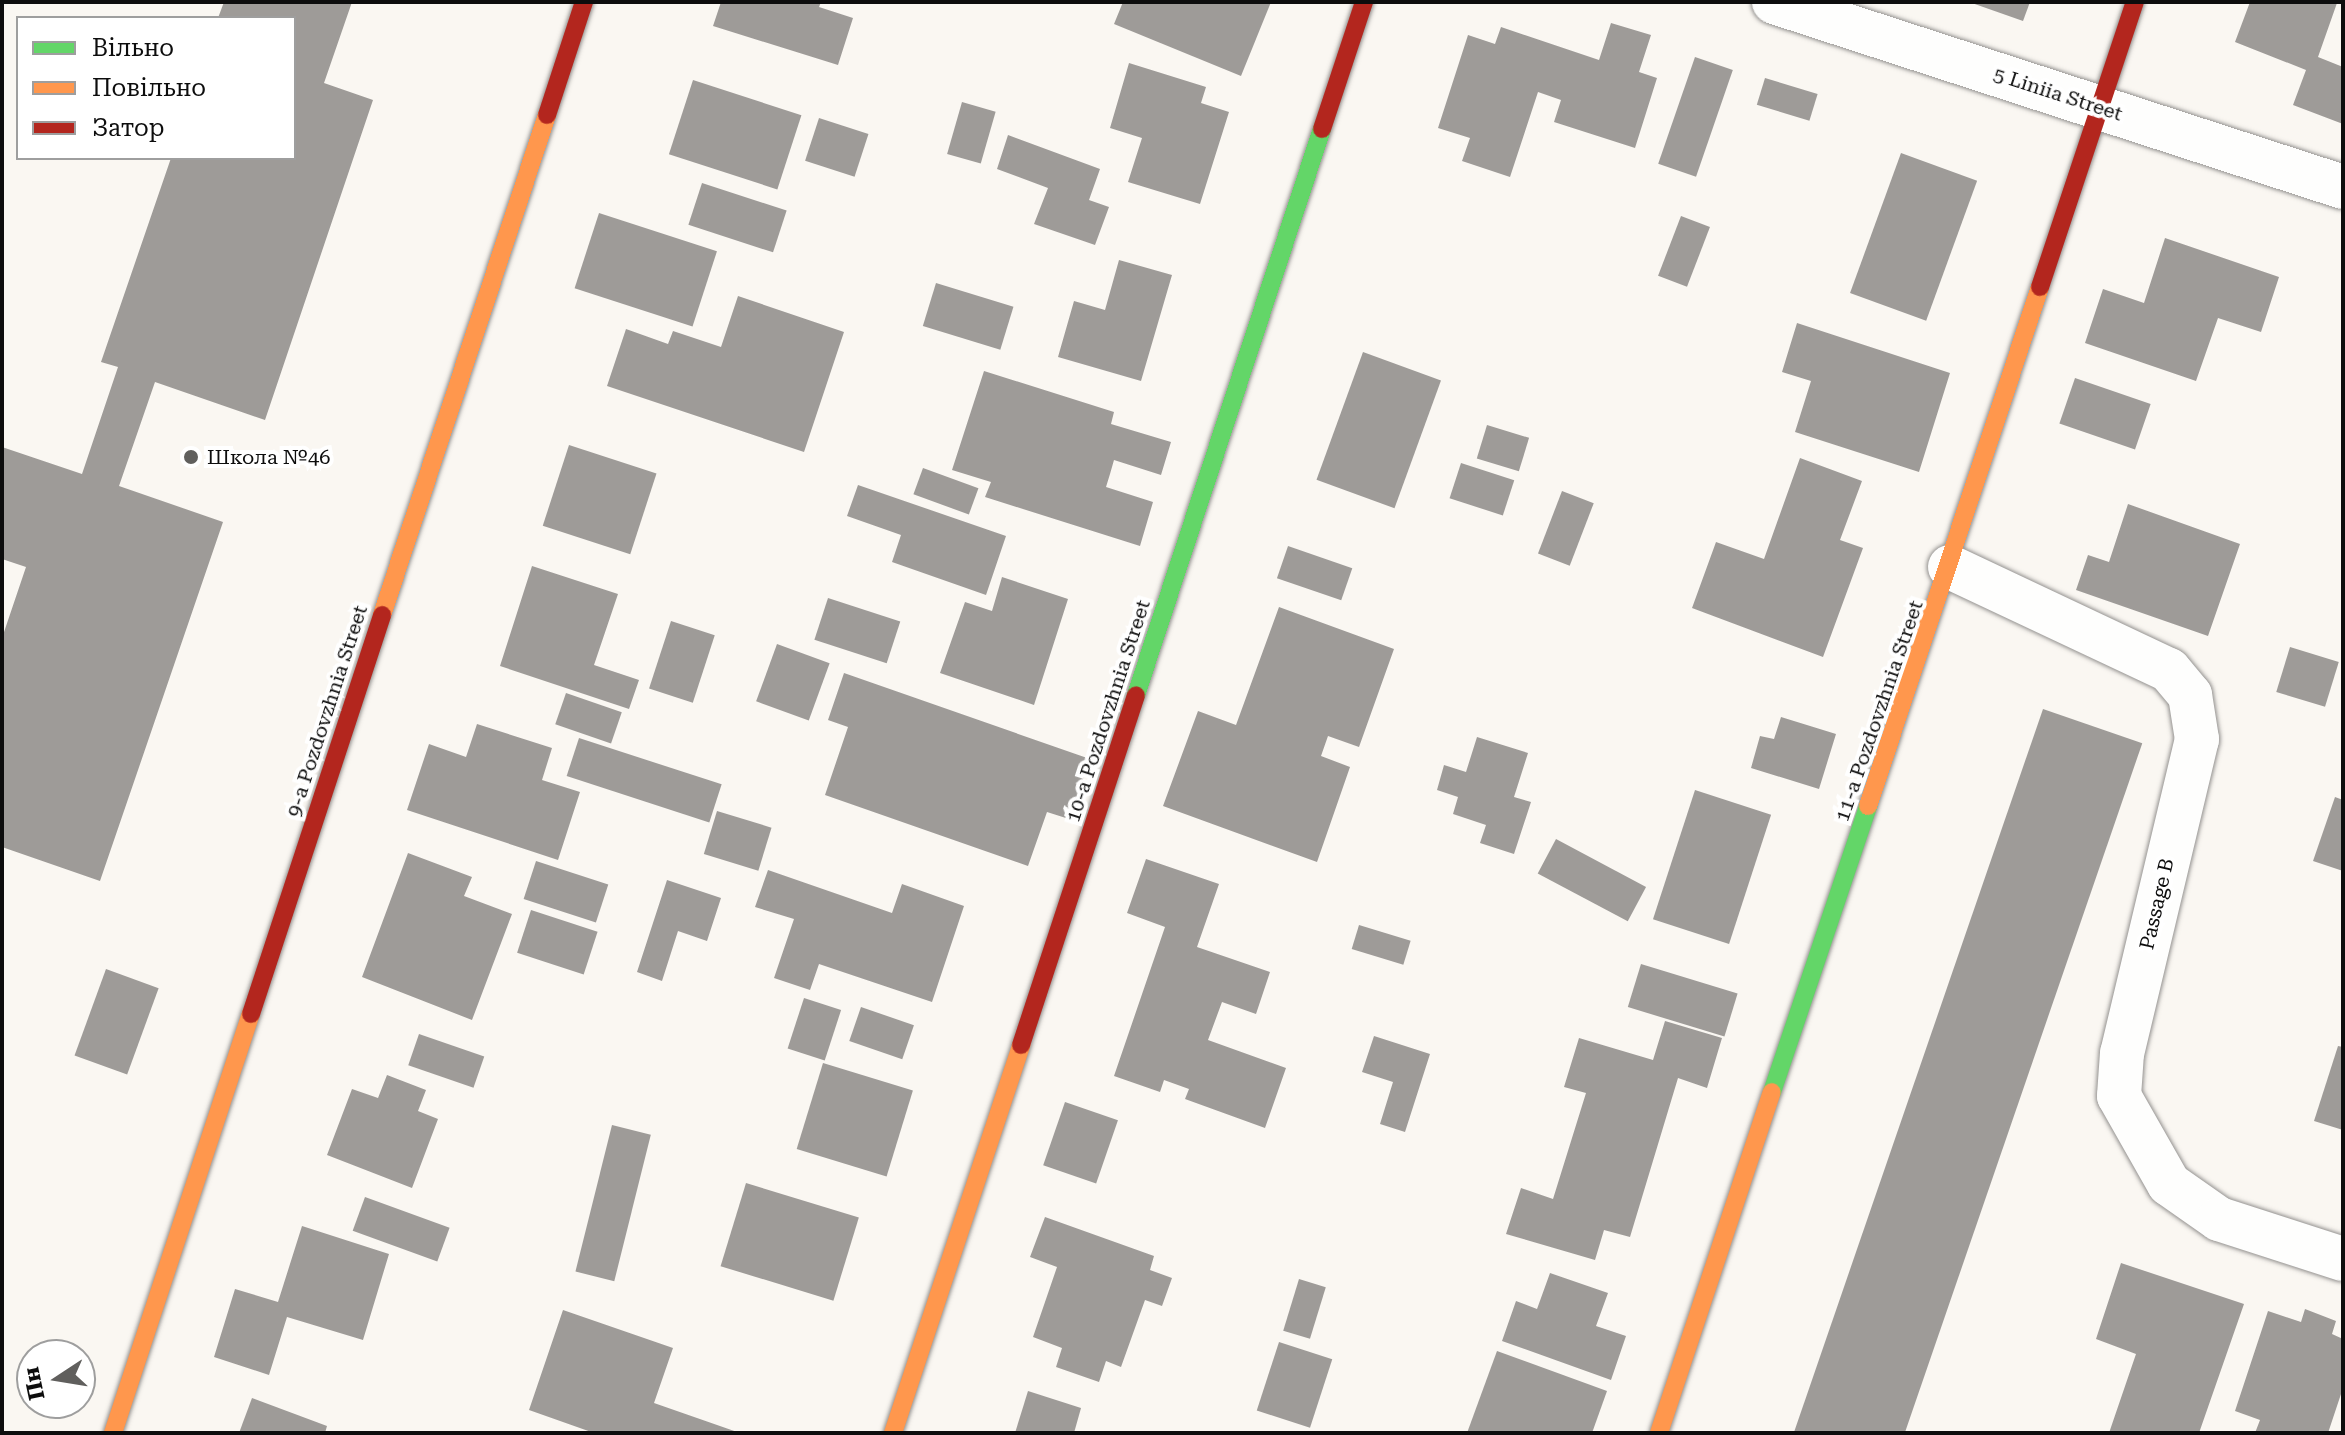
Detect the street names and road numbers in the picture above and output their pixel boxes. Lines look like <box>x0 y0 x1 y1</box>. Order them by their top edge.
street label: 5 Liniia Street <box>1991 62 2125 126</box>
street label: 10-a Pozdovzhnia Street <box>1061 597 1155 825</box>
street label: 11-a Pozdovzhnia Street <box>1830 597 1928 825</box>
street label: 9-a Pozdovzhnia Street <box>281 602 373 820</box>
street label: Passage B <box>2135 856 2179 952</box>

